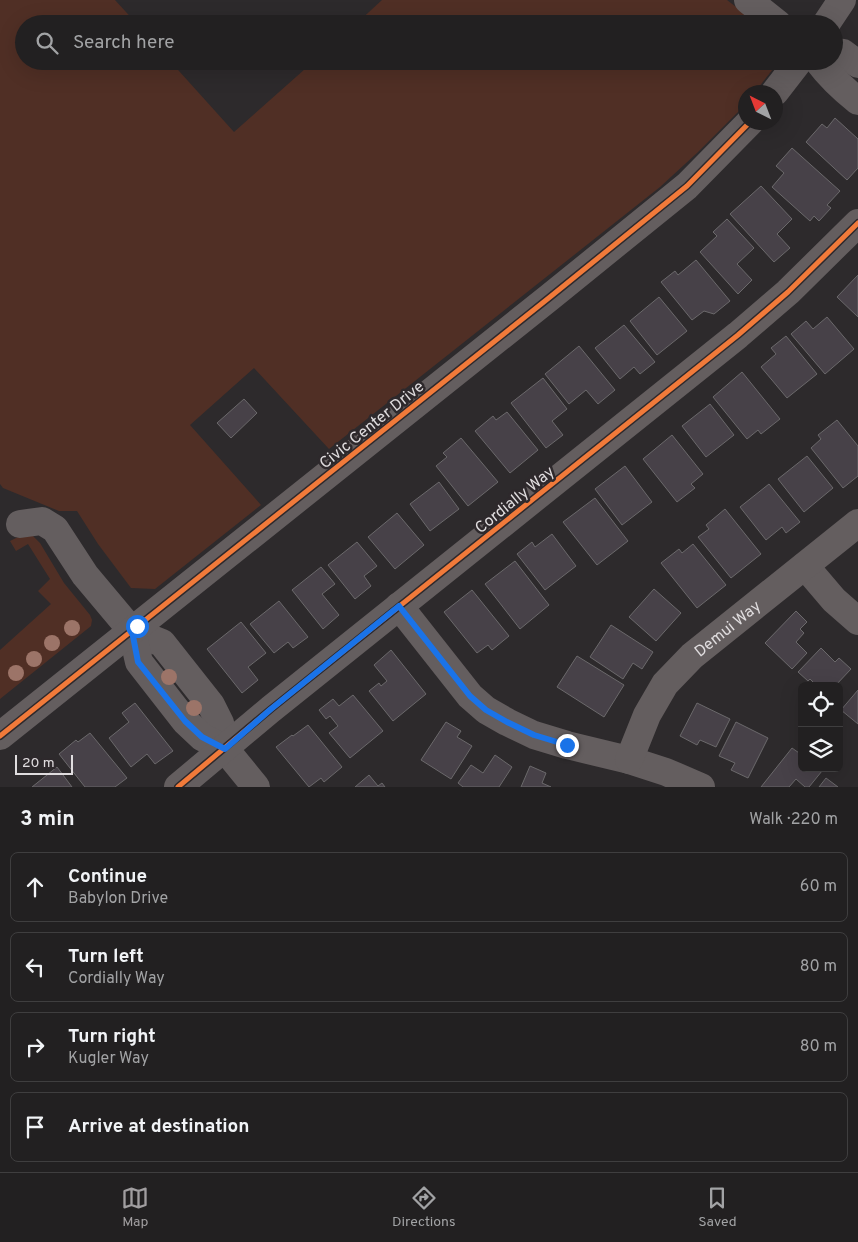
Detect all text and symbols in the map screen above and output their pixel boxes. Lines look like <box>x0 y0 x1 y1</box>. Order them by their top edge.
search box <box>15 15 843 70</box>
icon: search <box>33 29 61 57</box>
text: Search here <box>73 31 175 55</box>
north arrow <box>738 85 783 130</box>
street label: Civic Center Drive <box>316 377 429 474</box>
street label: Cordially Way <box>471 462 559 539</box>
street label: Demui Way <box>691 597 766 662</box>
route start <box>126 615 149 638</box>
map controls <box>798 682 843 772</box>
button: locate <box>798 682 843 727</box>
button: layers <box>798 727 843 772</box>
route end <box>556 734 579 757</box>
scale bar <box>15 752 72 775</box>
text: 20 m <box>22 755 55 772</box>
text: 3 min <box>20 806 75 833</box>
text: Walk · 220 m <box>749 810 838 830</box>
text: Continue <box>68 865 147 889</box>
icon: ahead <box>21 873 49 901</box>
text: 60 m <box>800 877 837 897</box>
text: Babylon Drive <box>68 889 168 909</box>
text: Turn left <box>68 945 144 969</box>
icon: left <box>21 953 49 981</box>
text: 80 m <box>800 957 837 977</box>
text: Cordially Way <box>68 969 165 989</box>
text: Turn right <box>68 1025 156 1049</box>
icon: right <box>21 1033 49 1061</box>
text: 80 m <box>800 1037 837 1057</box>
text: Kugler Way <box>68 1049 149 1069</box>
icon: arrive <box>21 1113 49 1141</box>
text: Arrive at destination <box>68 1115 249 1139</box>
tab: Map <box>121 1184 149 1231</box>
tab: Directions <box>392 1184 456 1231</box>
tab: Saved <box>698 1184 737 1231</box>

